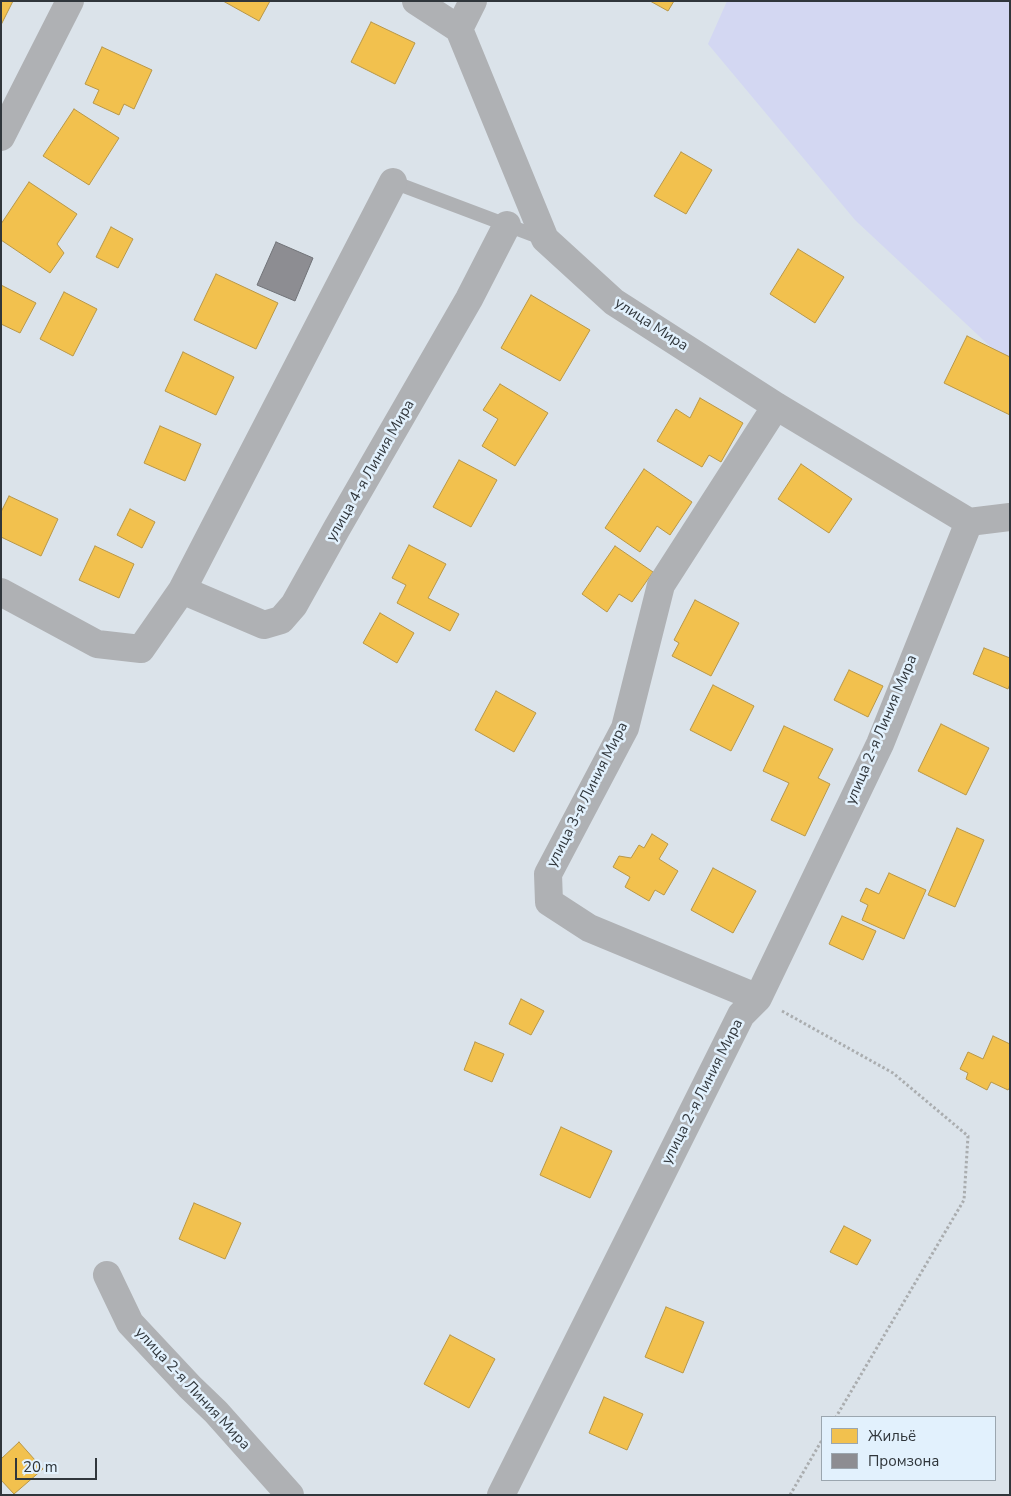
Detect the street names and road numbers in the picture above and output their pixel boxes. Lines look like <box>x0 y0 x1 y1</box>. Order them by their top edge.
street label: улица Мира <box>611 295 691 355</box>
street label: улица 4-я Линия Мира <box>323 397 419 545</box>
street label: улица 2-я Линия Мира <box>842 652 922 808</box>
street label: улица 3-я Линия Мира <box>543 719 633 871</box>
street label: улица 2-я Линия Мира <box>658 1016 748 1168</box>
street label: улица 2-я Линия Мира <box>131 1324 253 1454</box>

